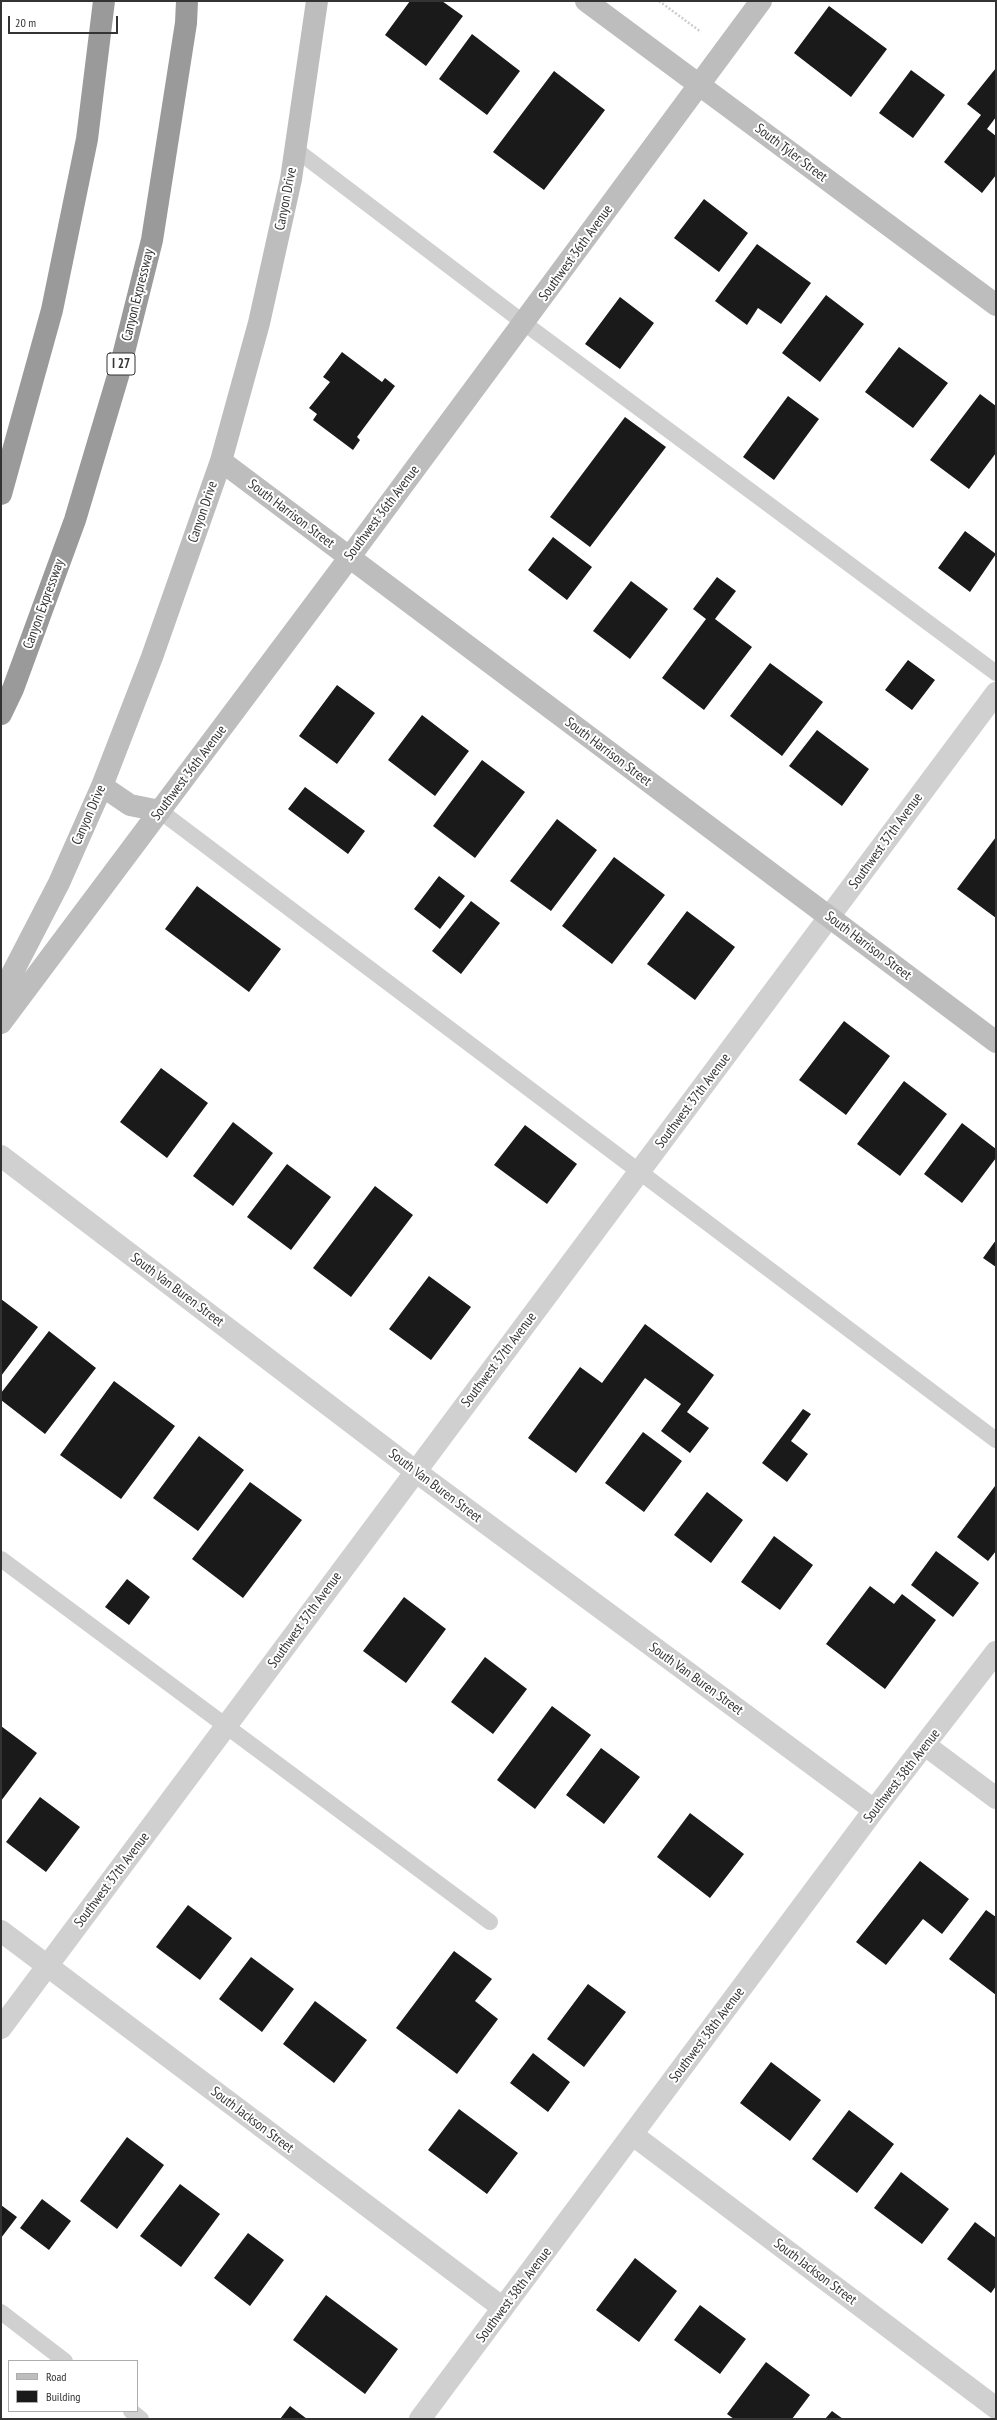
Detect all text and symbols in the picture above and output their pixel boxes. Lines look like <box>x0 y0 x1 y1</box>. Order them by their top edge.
scale bar <box>10 8 120 34</box>
text: 20 m <box>15 15 36 30</box>
street label: South Tyler Street <box>752 120 830 186</box>
street label: Canyon Drive <box>272 166 300 232</box>
street label: Southwest 36th Avenue <box>536 202 616 304</box>
street label: Canyon Expressway <box>118 247 158 343</box>
road number: I 27 <box>107 353 135 375</box>
street label: Southwest 36th Avenue <box>341 462 423 564</box>
street label: South Harrison Street <box>245 476 337 552</box>
street label: Canyon Drive <box>185 479 221 545</box>
street label: Canyon Expressway <box>20 557 68 651</box>
street label: South Harrison Street <box>562 714 654 790</box>
street label: Southwest 36th Avenue <box>148 722 230 824</box>
street label: Canyon Drive <box>68 782 110 848</box>
street label: Southwest 37th Avenue <box>846 790 926 892</box>
street label: South Harrison Street <box>822 908 914 984</box>
street label: Southwest 37th Avenue <box>652 1050 734 1152</box>
street label: South Van Buren Street <box>127 1250 227 1330</box>
street label: Southwest 37th Avenue <box>458 1309 540 1411</box>
street label: South Van Buren Street <box>385 1446 485 1526</box>
street label: Southwest 37th Avenue <box>265 1569 345 1671</box>
street label: South Van Buren Street <box>646 1639 746 1719</box>
street label: Southwest 38th Avenue <box>860 1726 944 1826</box>
street label: Southwest 37th Avenue <box>71 1829 153 1931</box>
street label: Southwest 38th Avenue <box>666 1984 748 2086</box>
street label: South Jackson Street <box>207 2083 297 2157</box>
street label: South Jackson Street <box>770 2235 860 2309</box>
street label: Southwest 38th Avenue <box>473 2244 555 2346</box>
legend <box>8 2360 138 2412</box>
text: Road <box>46 2369 66 2384</box>
text: Building <box>46 2389 81 2404</box>

